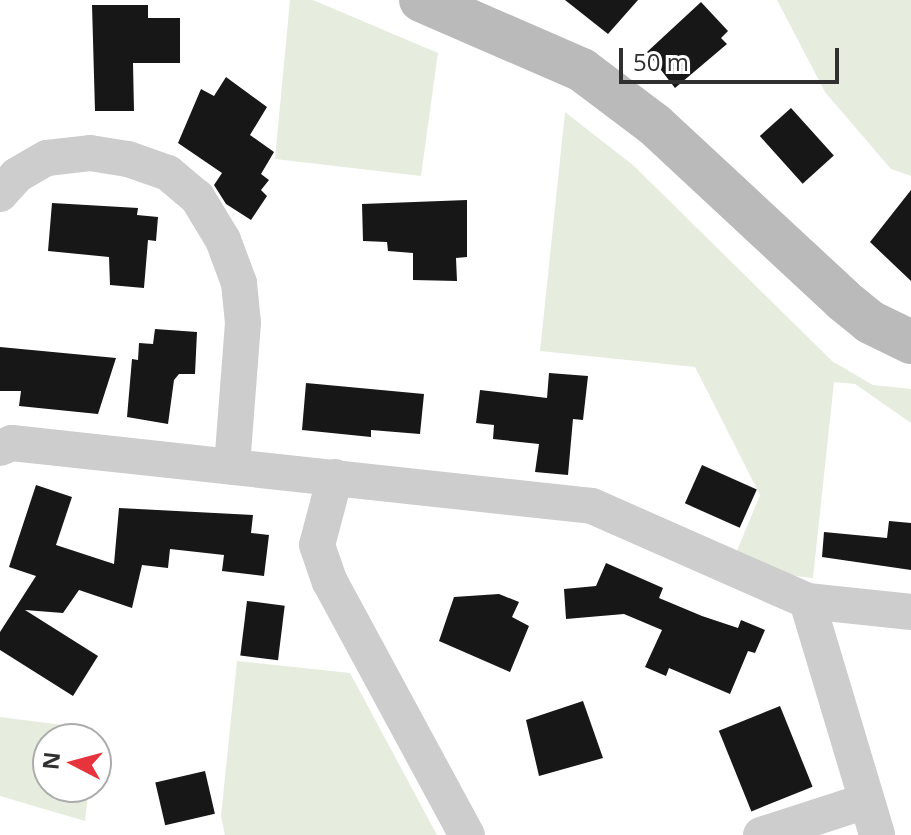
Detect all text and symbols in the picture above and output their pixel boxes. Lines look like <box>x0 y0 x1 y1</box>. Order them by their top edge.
scale bar <box>623 32 843 82</box>
text: 50 m <box>633 45 689 78</box>
north arrow <box>32 723 112 803</box>
text: N <box>34 750 66 771</box>

